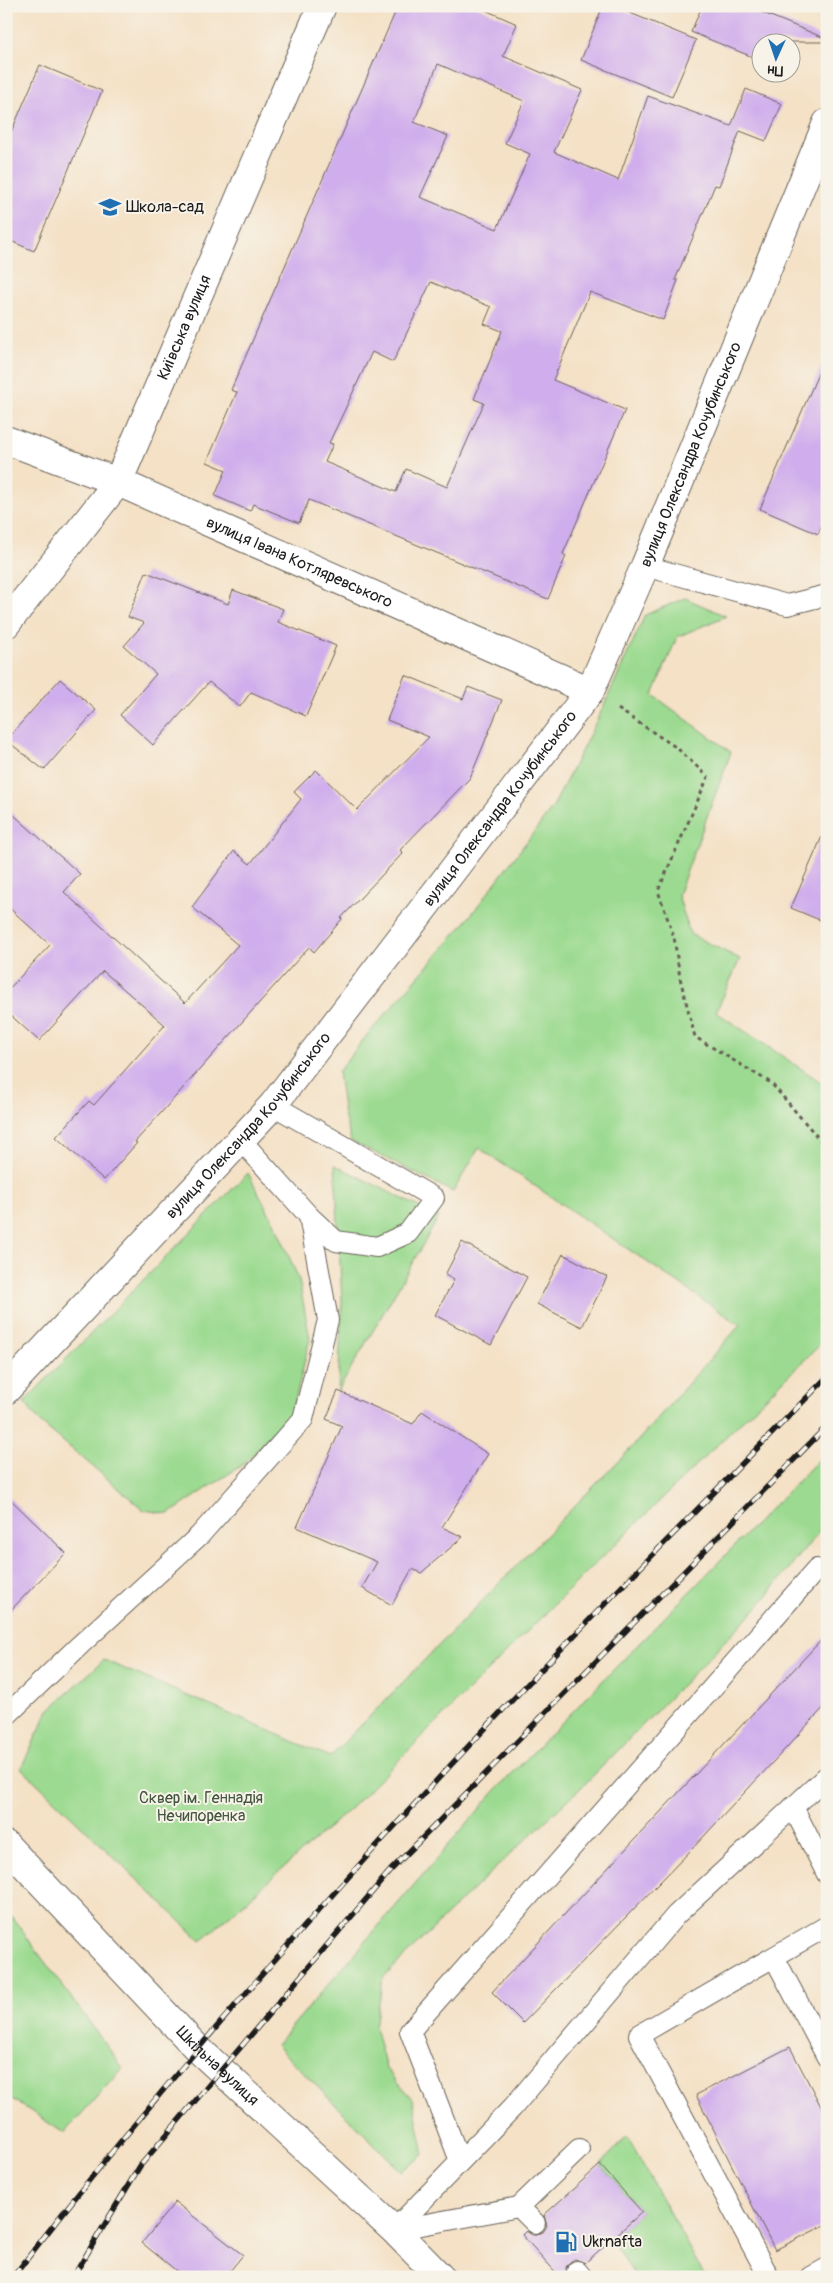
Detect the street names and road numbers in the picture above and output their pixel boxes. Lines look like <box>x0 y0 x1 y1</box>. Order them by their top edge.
street label: Київська вулиця <box>153 272 216 383</box>
street label: вулиця Олександра Кочубинського <box>636 339 746 570</box>
street label: вулиця Івана Котляревського <box>203 512 396 612</box>
street label: вулиця Олександра Кочубинського <box>419 706 582 910</box>
street label: вулиця Олександра Кочубинського <box>162 1028 335 1223</box>
street label: Шкільна вулиця <box>172 2022 263 2110</box>

